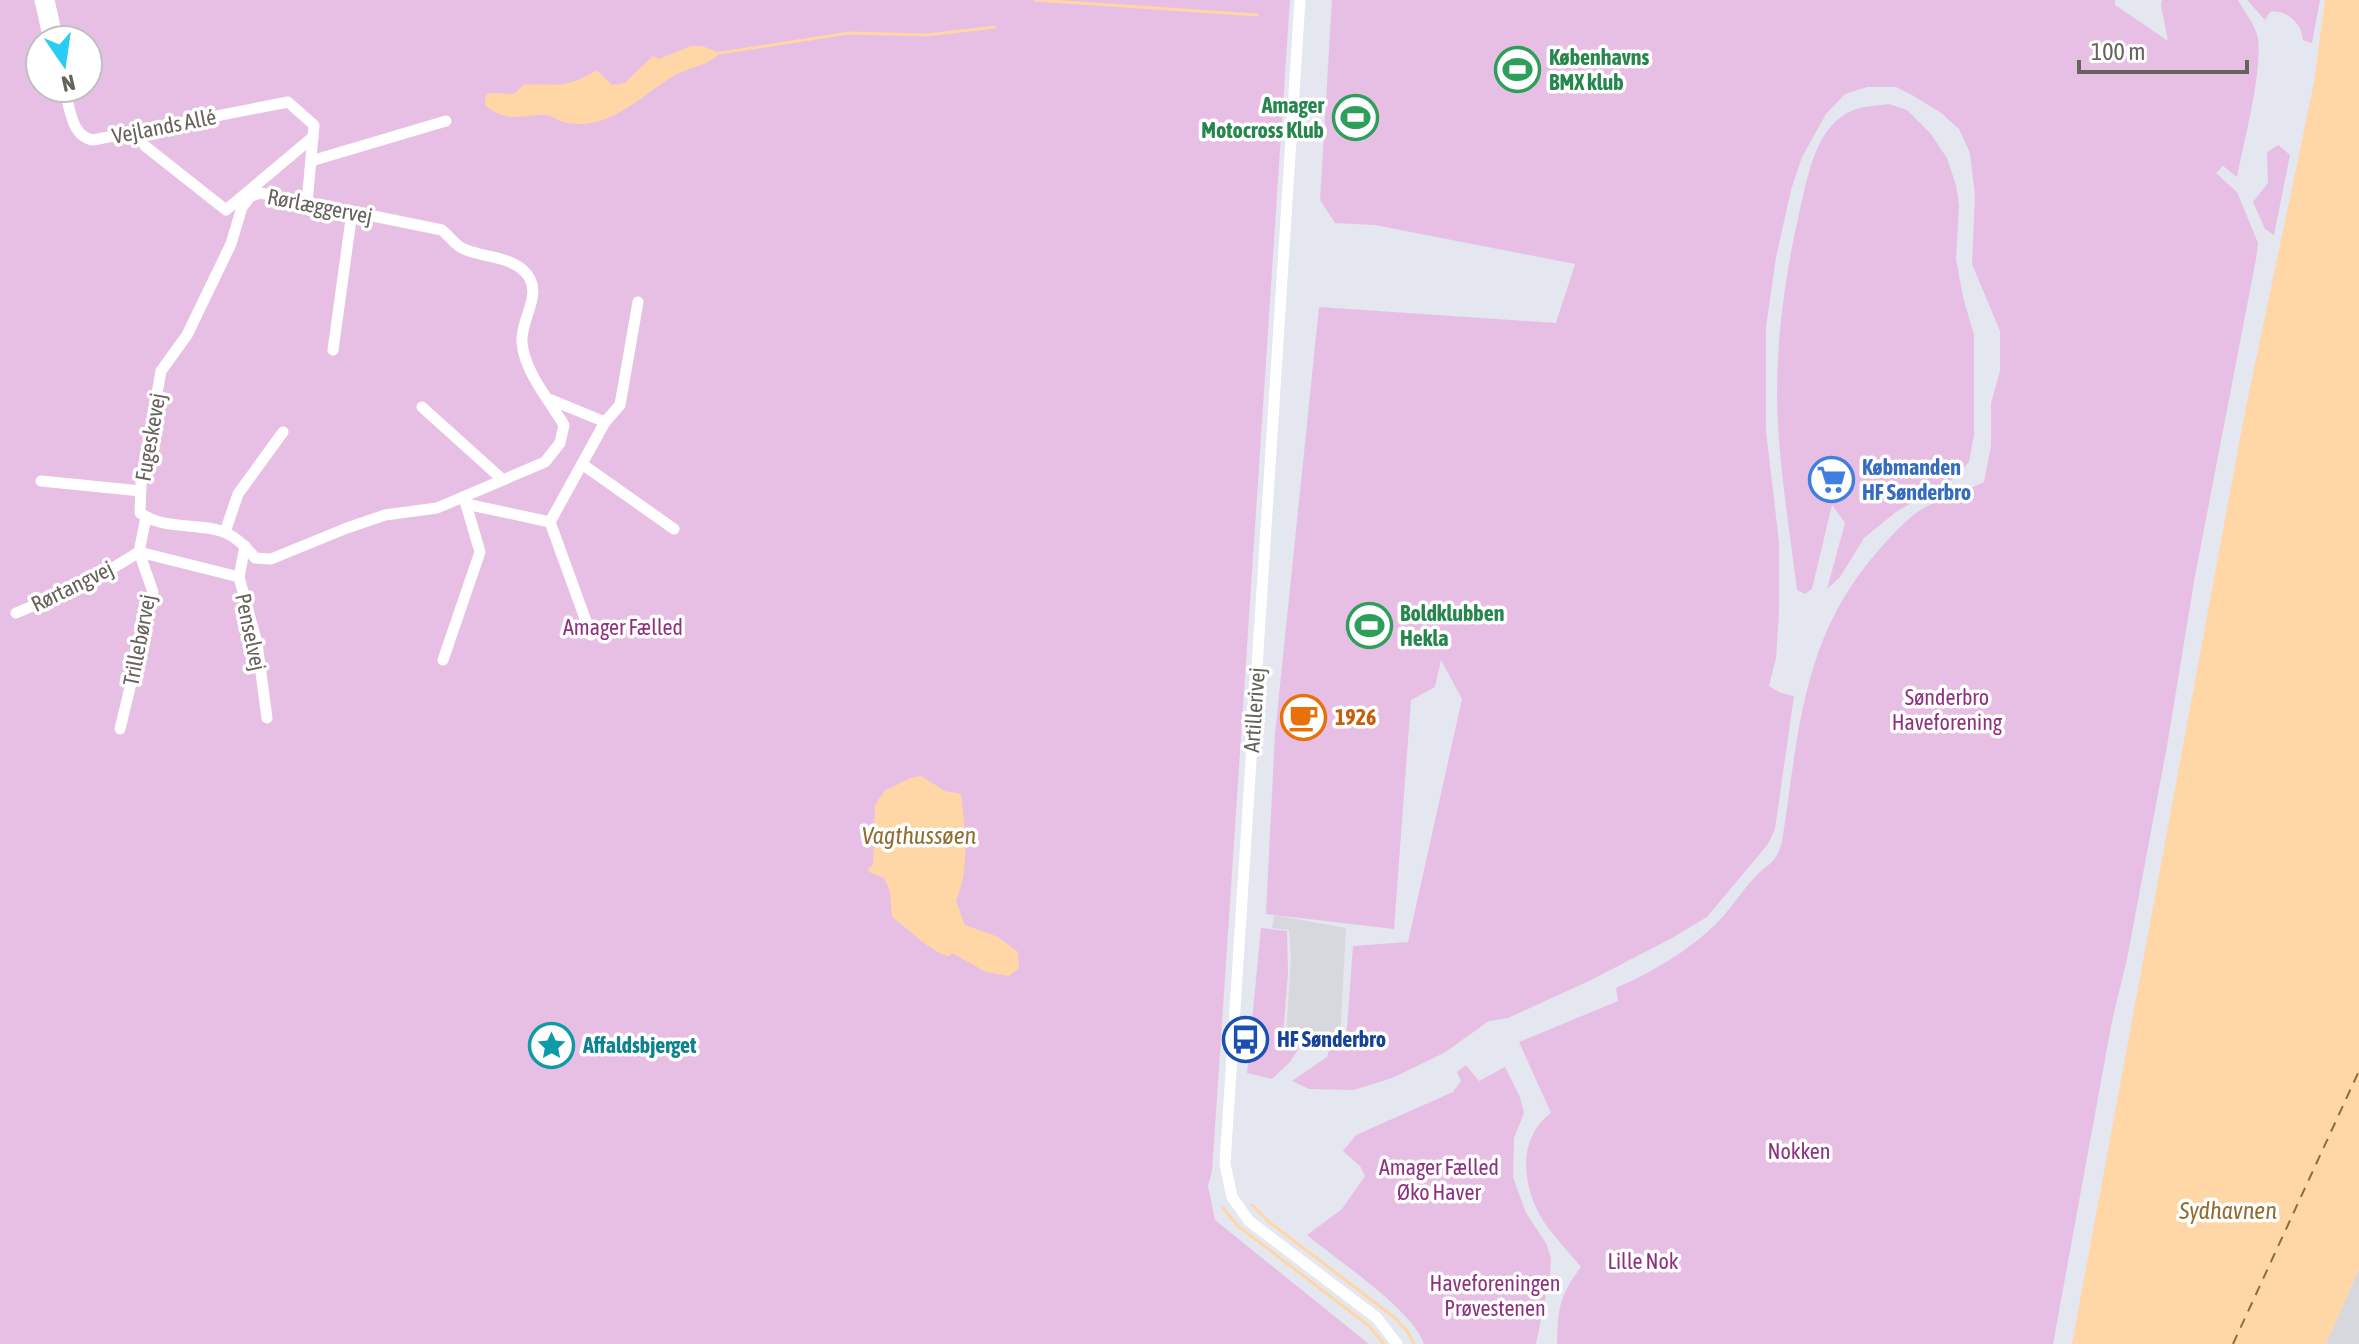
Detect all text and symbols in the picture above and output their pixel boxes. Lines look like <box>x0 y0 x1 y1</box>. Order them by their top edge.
north arrow <box>24 24 104 104</box>
scale bar <box>2079 24 2247 74</box>
text: 100 m <box>2091 38 2145 65</box>
place label: Københavns BMX klub <box>1549 44 1649 95</box>
sports icon: Københavns BMX klub <box>1494 46 1542 94</box>
text: N <box>59 69 78 98</box>
place label: Amager Motocross Klub <box>1201 92 1324 143</box>
sports icon: Amager Motocross Klub <box>1331 94 1379 142</box>
street label: Vejlands Allé <box>110 103 218 149</box>
street label: Rørlæggervej <box>265 183 375 229</box>
street label: Fugeskevej <box>129 391 171 483</box>
place label: Købmanden HF Sønderbro <box>1862 454 1971 505</box>
supermarket icon: Købmanden HF Sønderbro <box>1807 456 1855 504</box>
street label: Rørtangvej <box>27 555 117 617</box>
street label: Penselvej <box>230 591 272 673</box>
street label: Trillebørvej <box>117 592 161 688</box>
place label: Boldklubben Hekla <box>1400 600 1504 651</box>
sports icon: Boldklubben Hekla <box>1345 602 1393 650</box>
park label: Amager Fælled <box>563 614 683 640</box>
street label: Artillerivej <box>1238 667 1270 753</box>
park label: Sønderbro Haveforening <box>1892 684 2003 735</box>
cafe icon: 1926 <box>1280 693 1328 741</box>
place label: 1926 <box>1335 704 1376 730</box>
water label: Vagthussøen <box>862 822 977 849</box>
bus stop icon: HF Sønderbro <box>1222 1015 1270 1063</box>
place icon: Affaldsbjerget <box>528 1021 576 1069</box>
place label: HF Sønderbro <box>1277 1026 1386 1052</box>
place label: Affaldsbjerget <box>582 1032 697 1058</box>
park label: Nokken <box>1768 1138 1830 1164</box>
park label: Amager Fælled Øko Haver <box>1379 1154 1499 1205</box>
water label: Sydhavnen <box>2178 1197 2277 1224</box>
park label: Lille Nok <box>1607 1248 1679 1274</box>
park label: Haveforeningen Prøvestenen <box>1430 1270 1560 1321</box>

